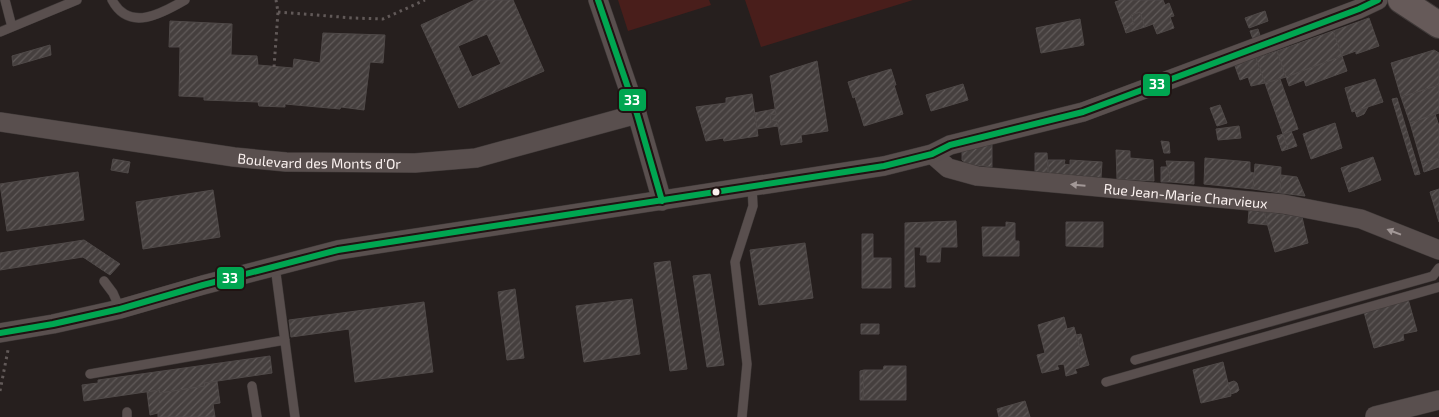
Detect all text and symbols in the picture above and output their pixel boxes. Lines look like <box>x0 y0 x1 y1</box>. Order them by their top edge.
line badge: 33 <box>1142 73 1171 97</box>
text: 33 <box>1149 75 1165 92</box>
line badge: 33 <box>618 88 647 112</box>
text: 33 <box>624 91 640 108</box>
street label: Boulevard des Monts d'Or <box>237 149 401 171</box>
street label: Rue Jean-Marie Charvieux <box>1103 179 1269 211</box>
one-way arrow <box>1070 181 1086 189</box>
unlabelled marker <box>711 187 721 197</box>
one-way arrow <box>1386 228 1401 236</box>
line badge: 33 <box>216 266 245 290</box>
text: 33 <box>222 269 238 286</box>

